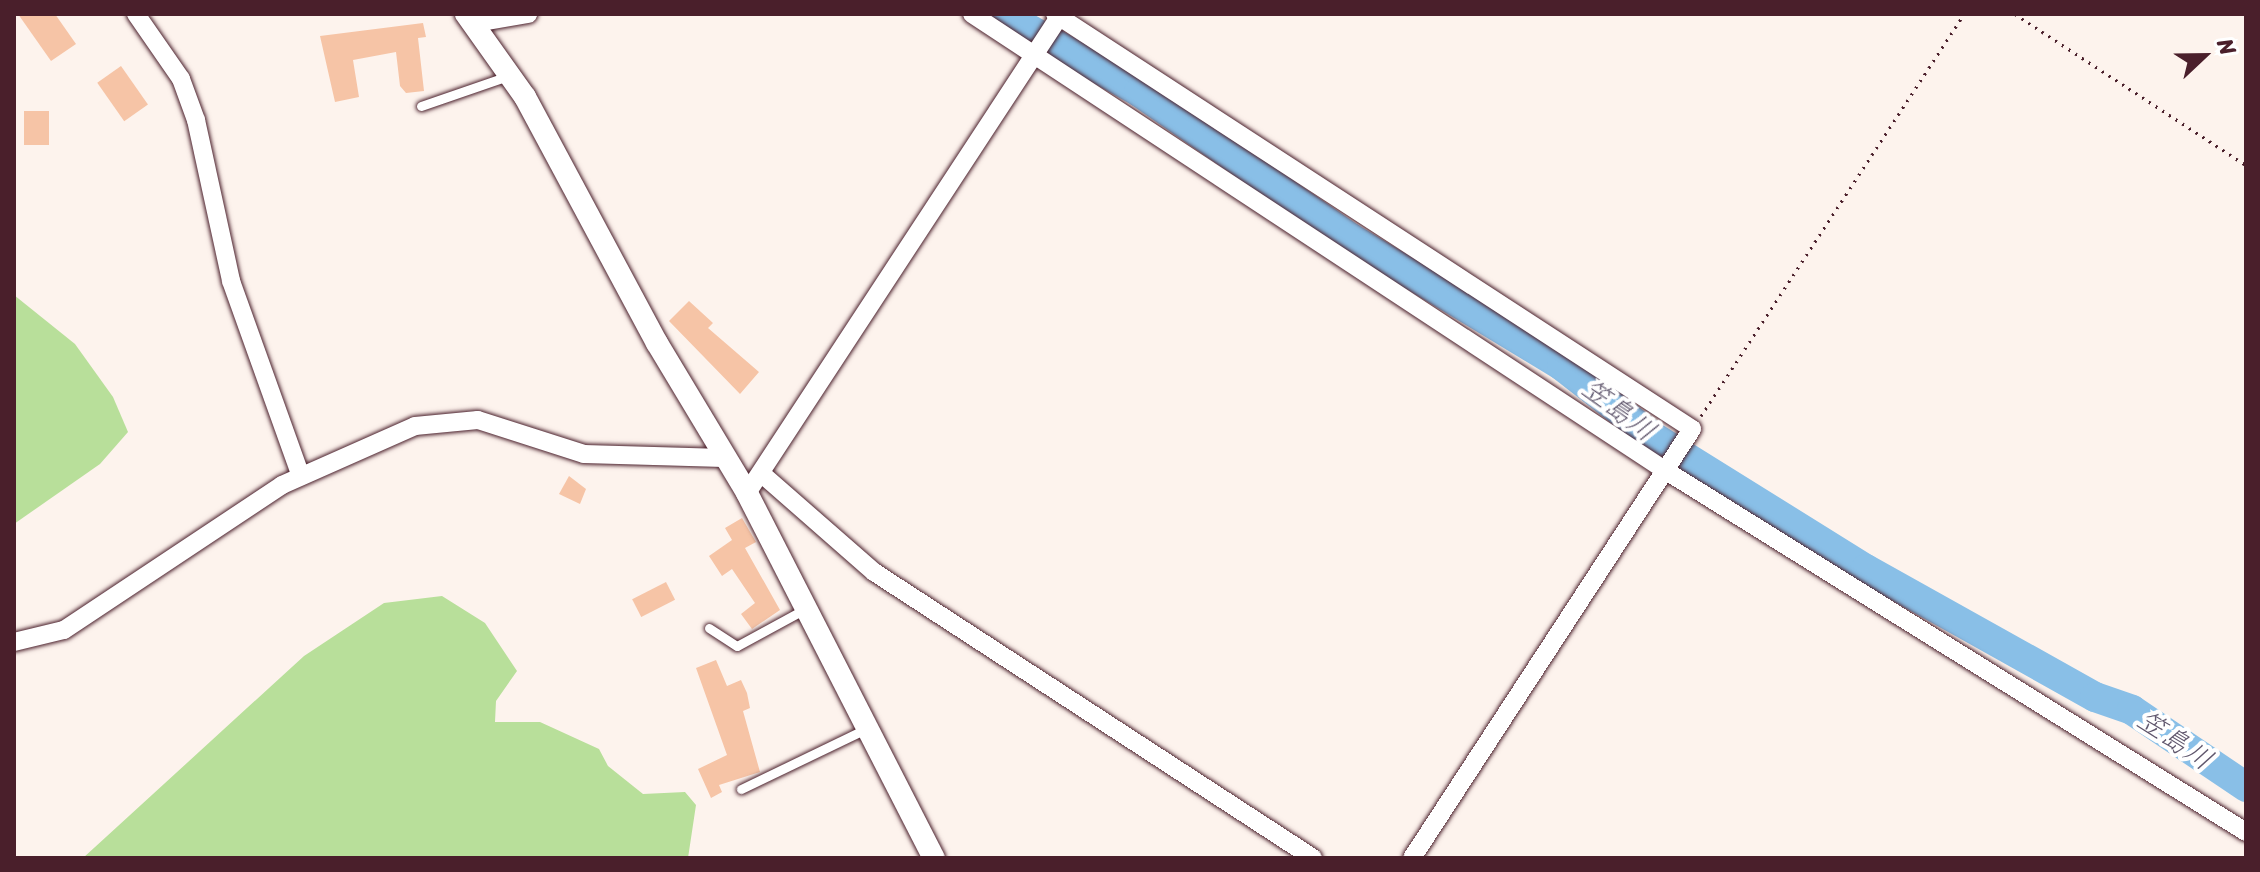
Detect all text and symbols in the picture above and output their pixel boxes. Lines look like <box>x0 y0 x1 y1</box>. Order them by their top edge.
north arrow <box>2164 16 2244 96</box>
text: N <box>2206 32 2248 61</box>
water label: 笠島川 <box>1575 371 1663 449</box>
water label: 笠島川 <box>2131 703 2219 777</box>

